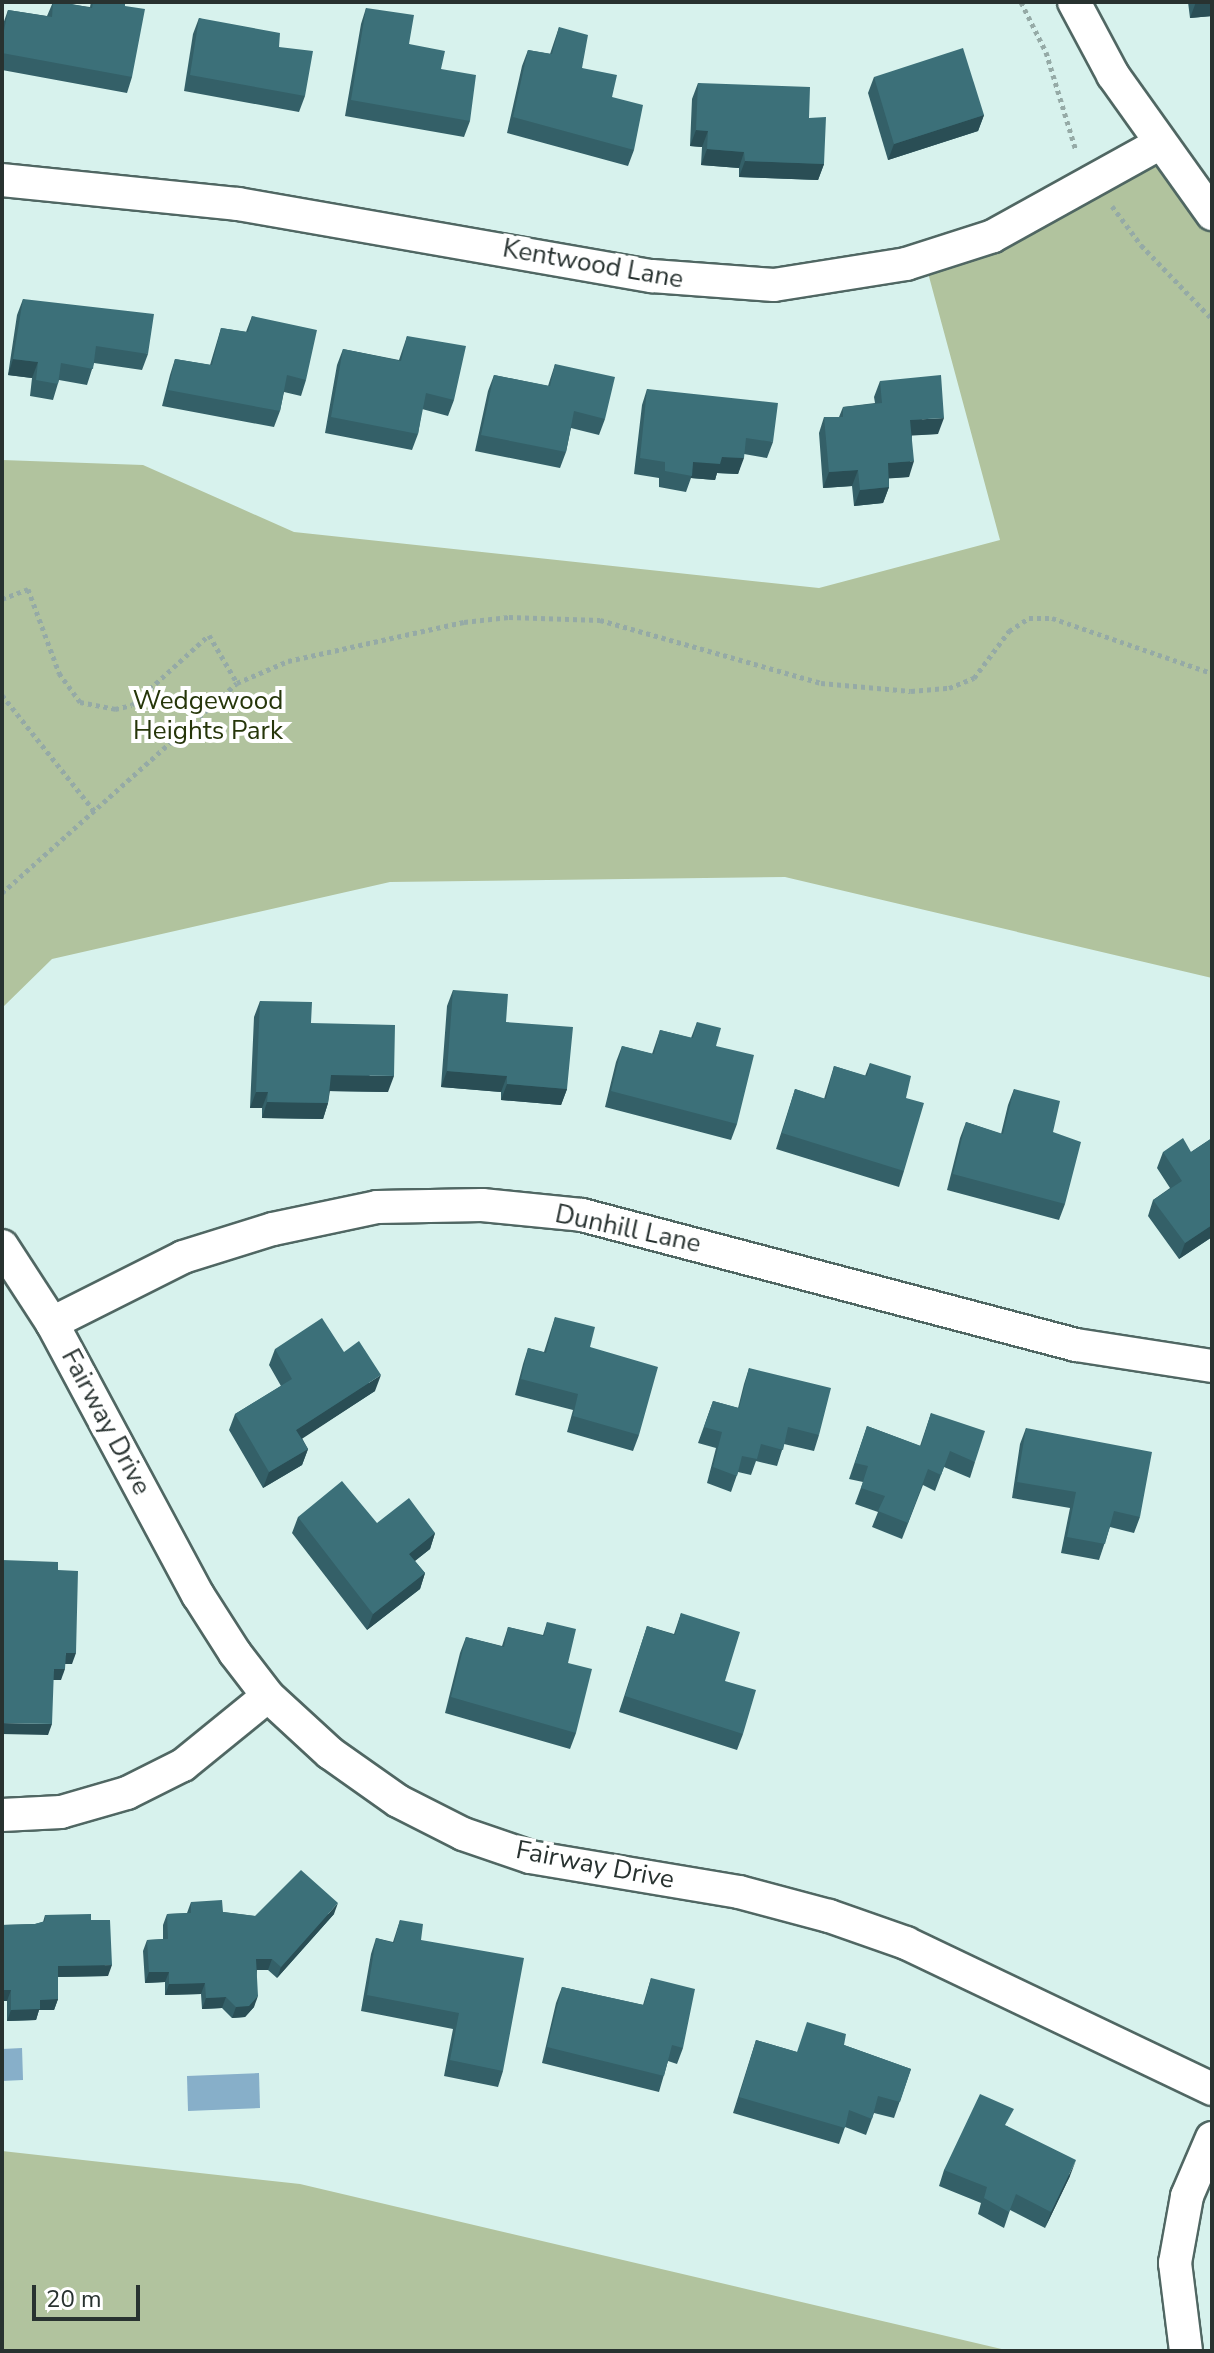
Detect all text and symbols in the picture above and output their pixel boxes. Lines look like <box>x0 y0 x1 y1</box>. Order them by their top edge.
street label: Kentwood Lane <box>500 233 686 295</box>
park label: Wedgewood Heights Park <box>133 685 283 746</box>
street label: Dunhill Lane <box>552 1198 704 1260</box>
street label: Fairway Drive <box>55 1344 157 1500</box>
street label: Fairway Drive <box>513 1834 677 1896</box>
scale bar <box>36 2269 144 2319</box>
text: 20 m <box>46 2283 102 2315</box>

